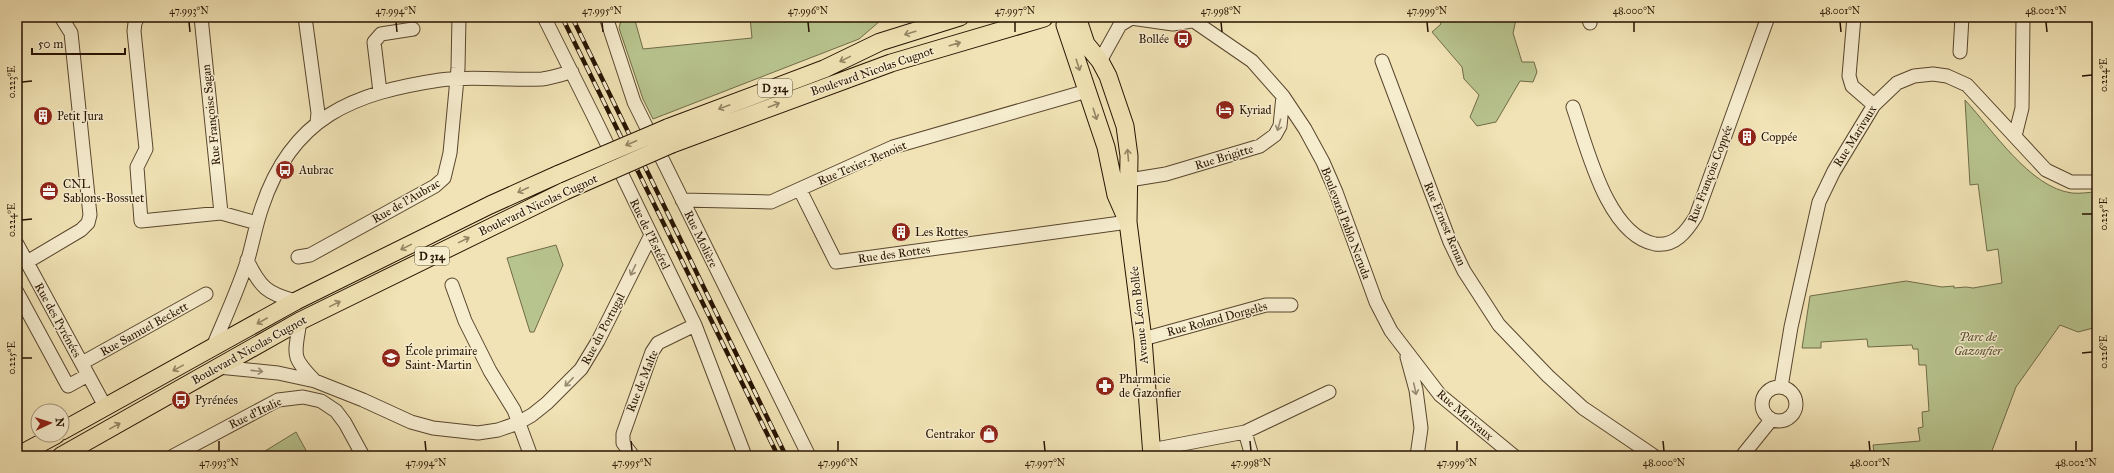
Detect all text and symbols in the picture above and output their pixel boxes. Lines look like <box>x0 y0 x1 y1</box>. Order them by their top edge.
text: 47.993°N <box>169 5 209 17</box>
text: 47.994°N <box>376 5 417 17</box>
text: 47.995°N <box>582 5 622 17</box>
text: 47.996°N <box>788 5 829 17</box>
text: 47.997°N <box>995 5 1036 17</box>
text: 47.998°N <box>1201 5 1242 17</box>
text: 47.999°N <box>1407 5 1448 17</box>
text: 48.000°N <box>1613 5 1656 17</box>
text: 48.001°N <box>1820 5 1861 17</box>
text: 48.002°N <box>2025 5 2067 17</box>
bus stop icon: Bollée <box>1172 28 1194 50</box>
scale bar <box>32 30 125 56</box>
one-way arrow <box>904 30 917 37</box>
place label: Bollée <box>1139 32 1169 46</box>
text: 50 m <box>38 37 63 51</box>
one-way arrow <box>948 40 961 47</box>
street label: Boulevard Nicolas Cugnot <box>809 43 936 100</box>
one-way arrow <box>839 56 851 63</box>
text: 0.224°E <box>2098 58 2110 92</box>
one-way arrow <box>1075 59 1083 71</box>
street label: Rue Françoise Sagan <box>199 63 224 166</box>
text: 0.223°E <box>6 66 18 98</box>
road number: D 314 <box>758 79 792 97</box>
hotel icon: Kyriad <box>1214 99 1236 121</box>
one-way arrow <box>768 101 780 109</box>
street label: Rue Marivaux <box>1831 102 1880 169</box>
place label: Kyriad <box>1239 103 1272 117</box>
one-way arrow <box>717 104 730 111</box>
building icon: Petit Jura <box>32 105 54 127</box>
one-way arrow <box>1091 108 1099 120</box>
place label: Petit Jura <box>57 109 104 124</box>
one-way arrow <box>1275 119 1282 132</box>
street label: Rue François Coppée <box>1685 123 1735 225</box>
building icon: Coppée <box>1736 126 1758 148</box>
place label: Coppée <box>1761 130 1797 144</box>
street label: Rue Texier-Benoist <box>816 138 909 188</box>
one-way arrow <box>626 140 638 147</box>
street label: Rue Brigitte <box>1193 141 1255 173</box>
one-way arrow <box>1125 149 1132 162</box>
bus stop icon: Aubrac <box>274 159 296 181</box>
place label: Aubrac <box>298 163 334 177</box>
street label: Boulevard Pablo Neruda <box>1318 165 1374 282</box>
street label: Boulevard Nicolas Cugnot <box>476 171 601 240</box>
street label: Rue de l'Aubrac <box>369 176 443 226</box>
place label: CNL Sablons-Bossuet <box>63 177 145 205</box>
office icon: CNL Sablons-Bossuet <box>38 180 60 202</box>
street label: Rue Ernest Renan <box>1421 180 1469 268</box>
one-way arrow <box>518 187 530 194</box>
street label: Rue de l'Estérel <box>627 196 674 272</box>
text: 0.225°E <box>2098 197 2110 231</box>
text: 0.224°E <box>6 203 18 237</box>
street label: Rue Molière <box>681 208 721 270</box>
building icon: Les Rottes <box>890 221 912 243</box>
place label: Les Rottes <box>915 225 968 239</box>
one-way arrow <box>458 236 470 243</box>
street label: Rue des Rottes <box>857 242 931 266</box>
one-way arrow <box>400 244 412 251</box>
road number: D 314 <box>415 247 449 265</box>
one-way arrow <box>629 264 636 276</box>
street label: Avenue Léon Bollée <box>1127 265 1151 366</box>
street label: Rue des Pyrénées <box>32 280 84 360</box>
street label: Rue du Portugal <box>578 290 629 368</box>
street label: Rue Samuel Beckett <box>98 299 191 359</box>
street label: Rue Roland Dorgelès <box>1165 299 1269 340</box>
one-way arrow <box>329 300 341 307</box>
street label: Boulevard Nicolas Cugnot <box>189 312 310 388</box>
one-way arrow <box>256 317 268 325</box>
park label: Parc de Gazonfier <box>1954 330 2003 358</box>
text: 0.226°E <box>2098 335 2110 369</box>
text: 0.225°E <box>6 341 18 375</box>
place label: École primaire Saint-Martin <box>405 342 477 372</box>
school or university icon: École primaire Saint-Martin <box>380 347 402 369</box>
street label: Rue de Malte <box>623 348 661 414</box>
one-way arrow <box>172 365 184 372</box>
one-way arrow <box>250 367 263 375</box>
place label: Pharmacie de Gazonfier <box>1119 372 1182 400</box>
pharmacy icon: Pharmacie de Gazonfier <box>1094 375 1116 397</box>
one-way arrow <box>564 377 574 387</box>
one-way arrow <box>1411 382 1419 395</box>
street label: Rue Marivaux <box>1434 387 1496 444</box>
bus stop icon: Pyrénées <box>170 389 192 411</box>
place label: Pyrénées <box>195 393 238 407</box>
street label: Rue d'Italie <box>226 394 284 432</box>
north arrow <box>30 403 70 443</box>
text: N <box>53 417 66 428</box>
one-way arrow <box>109 421 121 429</box>
shop icon: Centrakor <box>978 423 1000 445</box>
place label: Centrakor <box>926 427 975 441</box>
text: 47.993°N <box>199 457 239 469</box>
text: 47.994°N <box>406 457 447 469</box>
text: 47.995°N <box>612 457 652 469</box>
text: 47.996°N <box>818 457 859 469</box>
text: 47.997°N <box>1025 457 1066 469</box>
text: 47.998°N <box>1231 457 1272 469</box>
text: 47.999°N <box>1437 457 1478 469</box>
text: 48.000°N <box>1643 457 1686 469</box>
text: 48.001°N <box>1850 457 1891 469</box>
text: 48.002°N <box>2055 457 2097 469</box>

